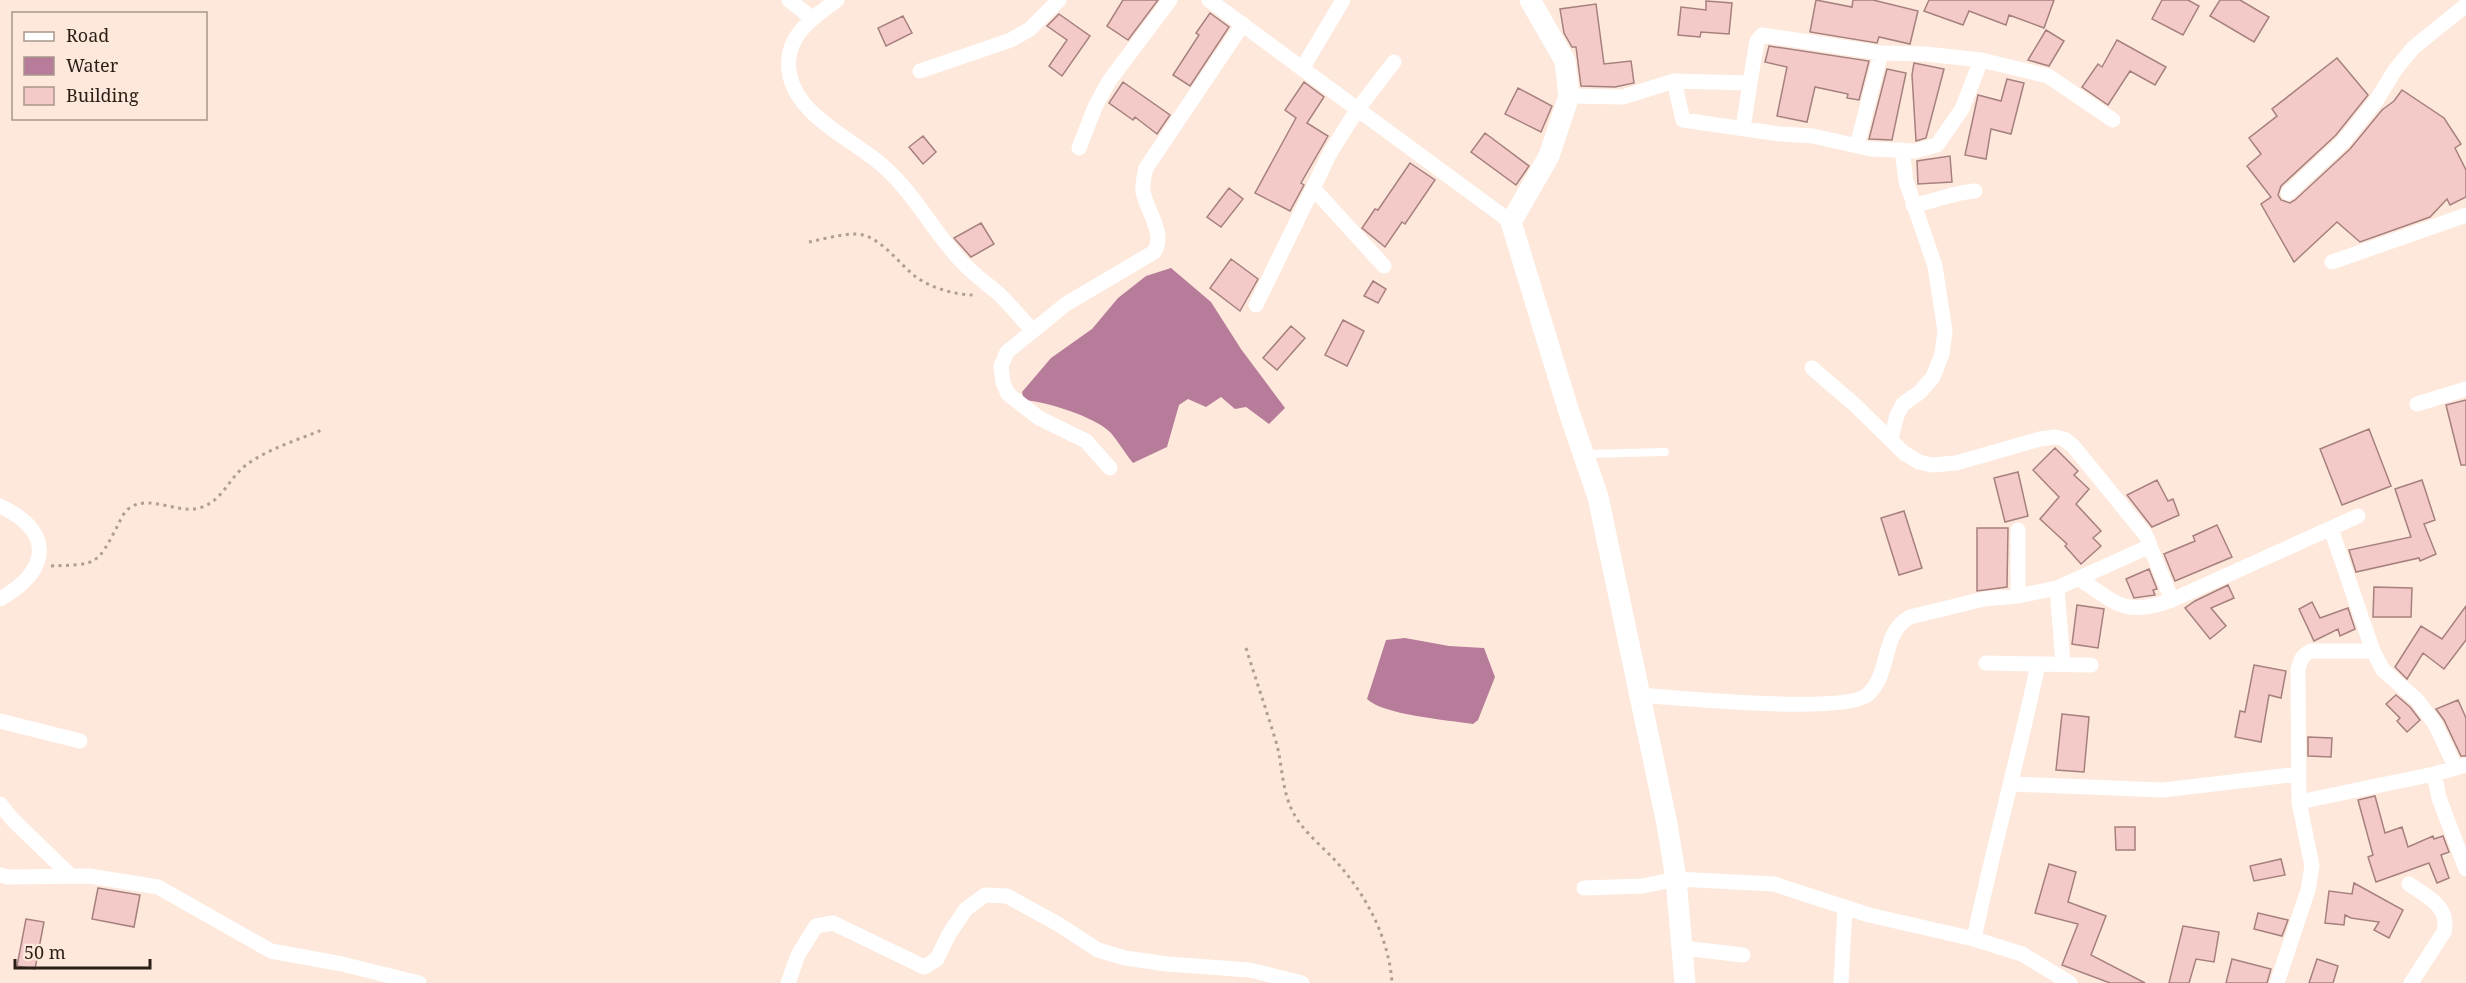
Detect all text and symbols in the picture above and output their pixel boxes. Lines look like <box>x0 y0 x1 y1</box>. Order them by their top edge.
legend <box>12 12 207 120</box>
text: Road <box>66 23 109 47</box>
text: Water <box>66 53 119 77</box>
text: Building <box>66 83 139 107</box>
scale bar <box>15 932 150 970</box>
text: 50 m <box>24 940 66 964</box>

